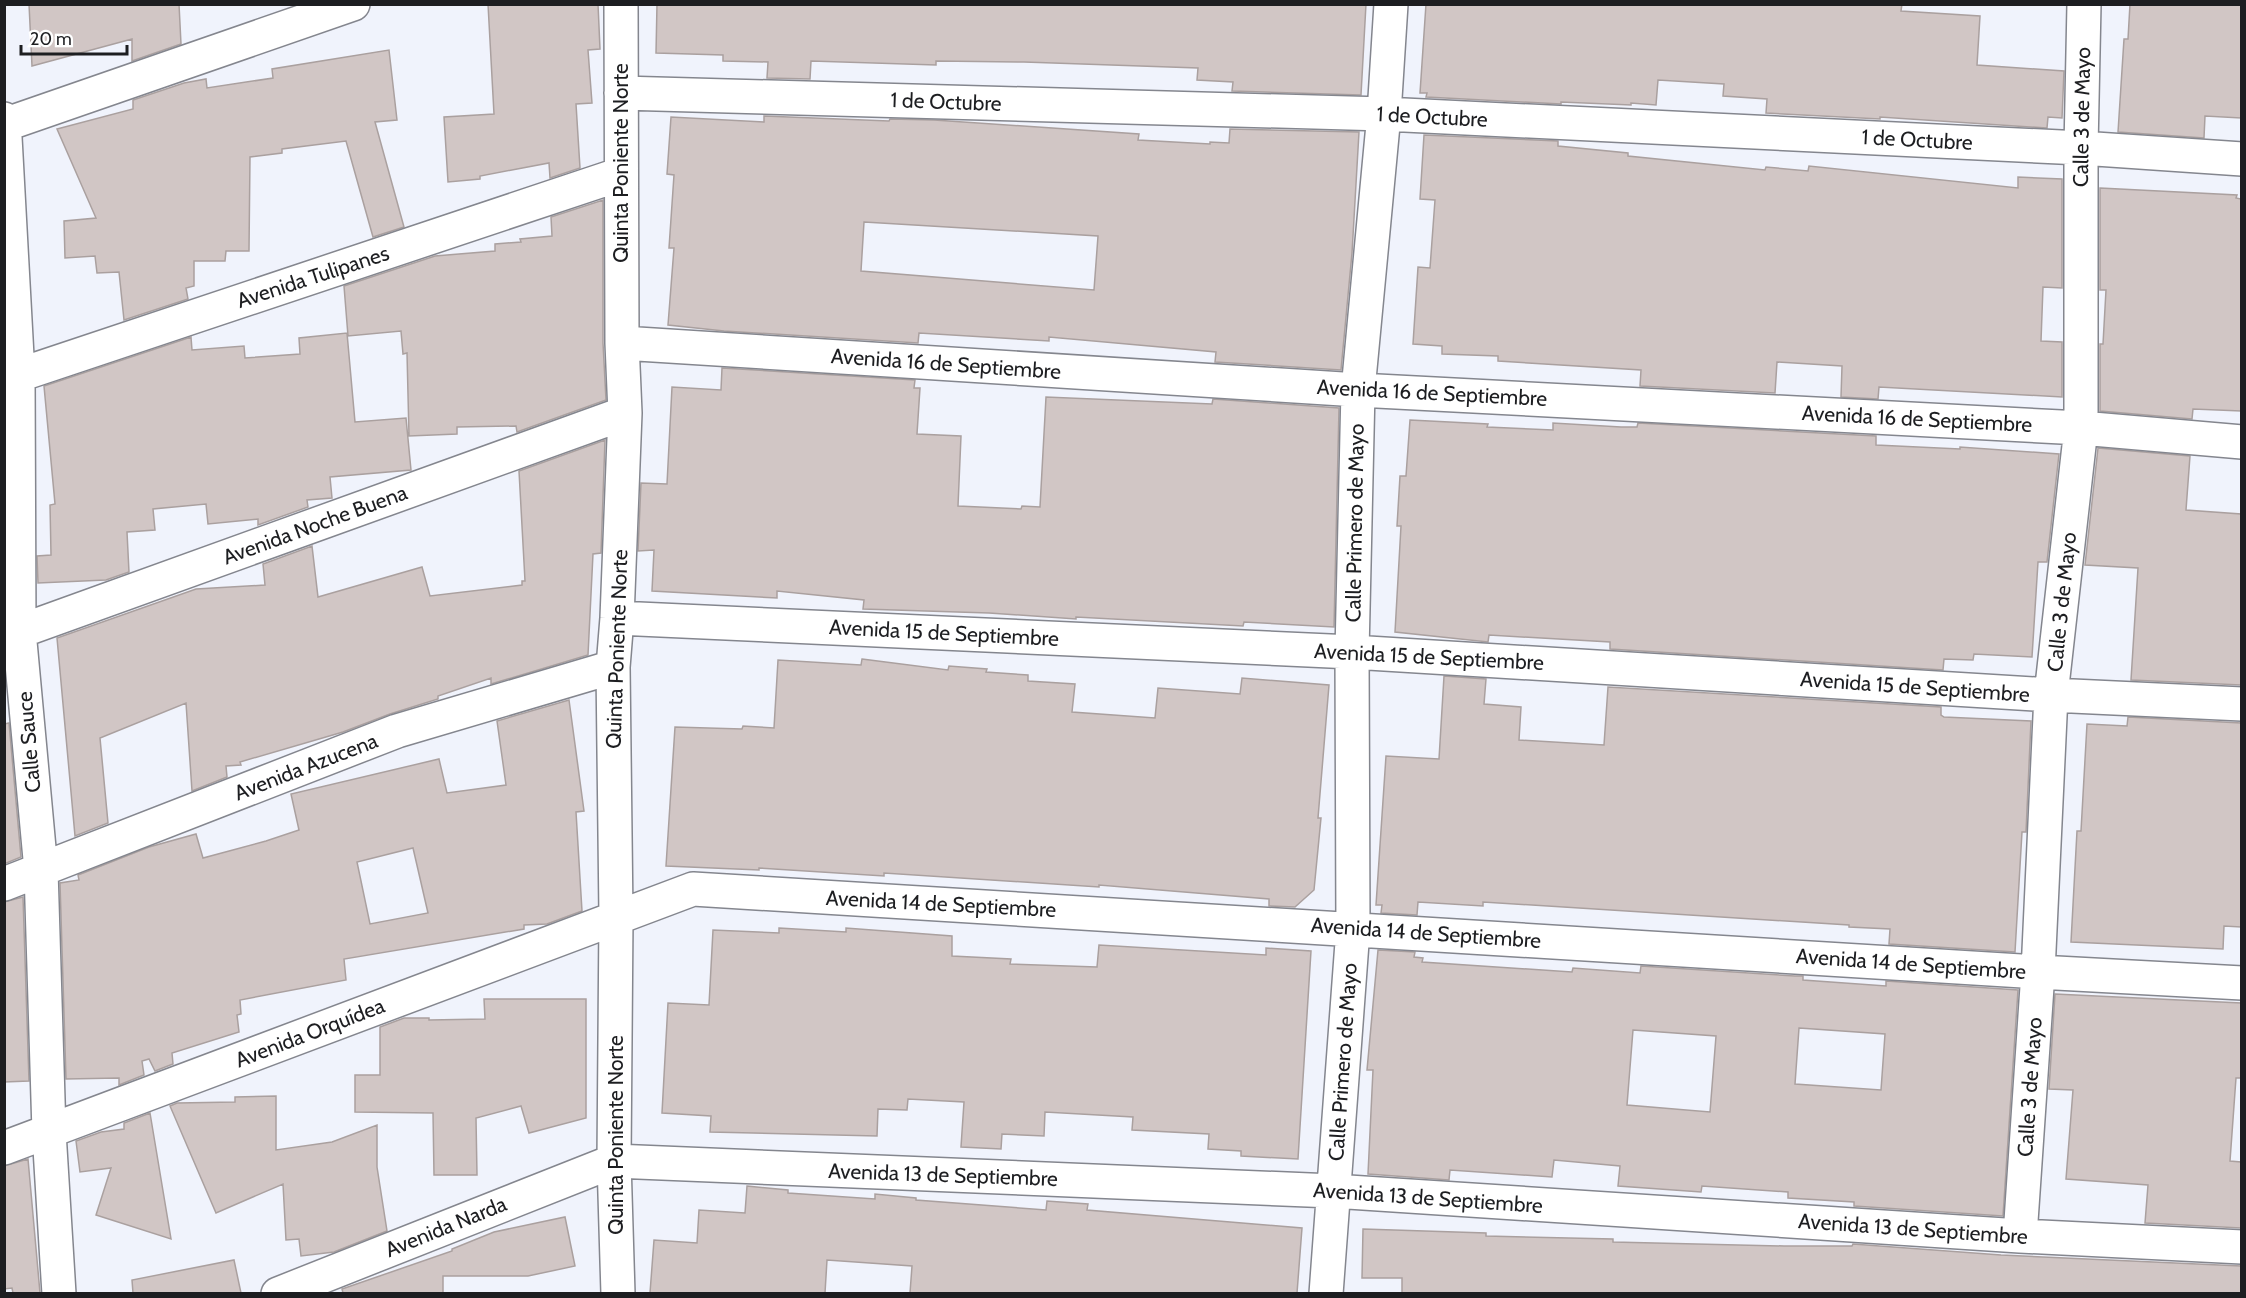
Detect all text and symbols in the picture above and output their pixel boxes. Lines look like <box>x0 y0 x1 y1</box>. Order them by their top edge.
scale bar <box>21 18 128 56</box>
text: 20 m <box>30 28 72 50</box>
street label: Calle 3 de Mayo <box>2068 47 2095 187</box>
street label: Quinta Poniente Norte <box>608 63 633 263</box>
street label: 1 de Octubre <box>890 87 1002 116</box>
street label: 1 de Octubre <box>1376 101 1488 132</box>
street label: 1 de Octubre <box>1861 124 1973 155</box>
street label: Avenida Tulipanes <box>234 240 392 313</box>
street label: Avenida 16 de Septiembre <box>830 343 1062 384</box>
street label: Avenida 16 de Septiembre <box>1316 374 1548 411</box>
street label: Avenida 16 de Septiembre <box>1801 400 2033 437</box>
street label: Calle Primero de Mayo <box>1340 423 1369 623</box>
street label: Avenida Noche Buena <box>219 480 410 569</box>
street label: Calle 3 de Mayo <box>2042 531 2081 673</box>
street label: Quinta Poniente Norte <box>601 549 632 749</box>
street label: Avenida 15 de Septiembre <box>829 614 1060 651</box>
street label: Avenida 15 de Septiembre <box>1314 638 1545 675</box>
street label: Avenida 15 de Septiembre <box>1800 666 2031 707</box>
street label: Calle Sauce <box>12 690 45 794</box>
street label: Avenida Azucena <box>231 728 381 805</box>
street label: Avenida 14 de Septiembre <box>825 885 1057 922</box>
street label: Avenida 14 de Septiembre <box>1310 912 1542 953</box>
street label: Avenida 14 de Septiembre <box>1795 943 2027 984</box>
street label: Calle Primero de Mayo <box>1323 962 1362 1162</box>
street label: Avenida Orquídea <box>232 993 388 1072</box>
street label: Calle 3 de Mayo <box>2012 1016 2047 1158</box>
street label: Quinta Poniente Norte <box>603 1035 628 1235</box>
street label: Avenida 13 de Septiembre <box>828 1158 1059 1191</box>
street label: Avenida 13 de Septiembre <box>1313 1177 1544 1218</box>
street label: Avenida Narda <box>382 1191 510 1262</box>
street label: Avenida 13 de Septiembre <box>1798 1208 2029 1249</box>

